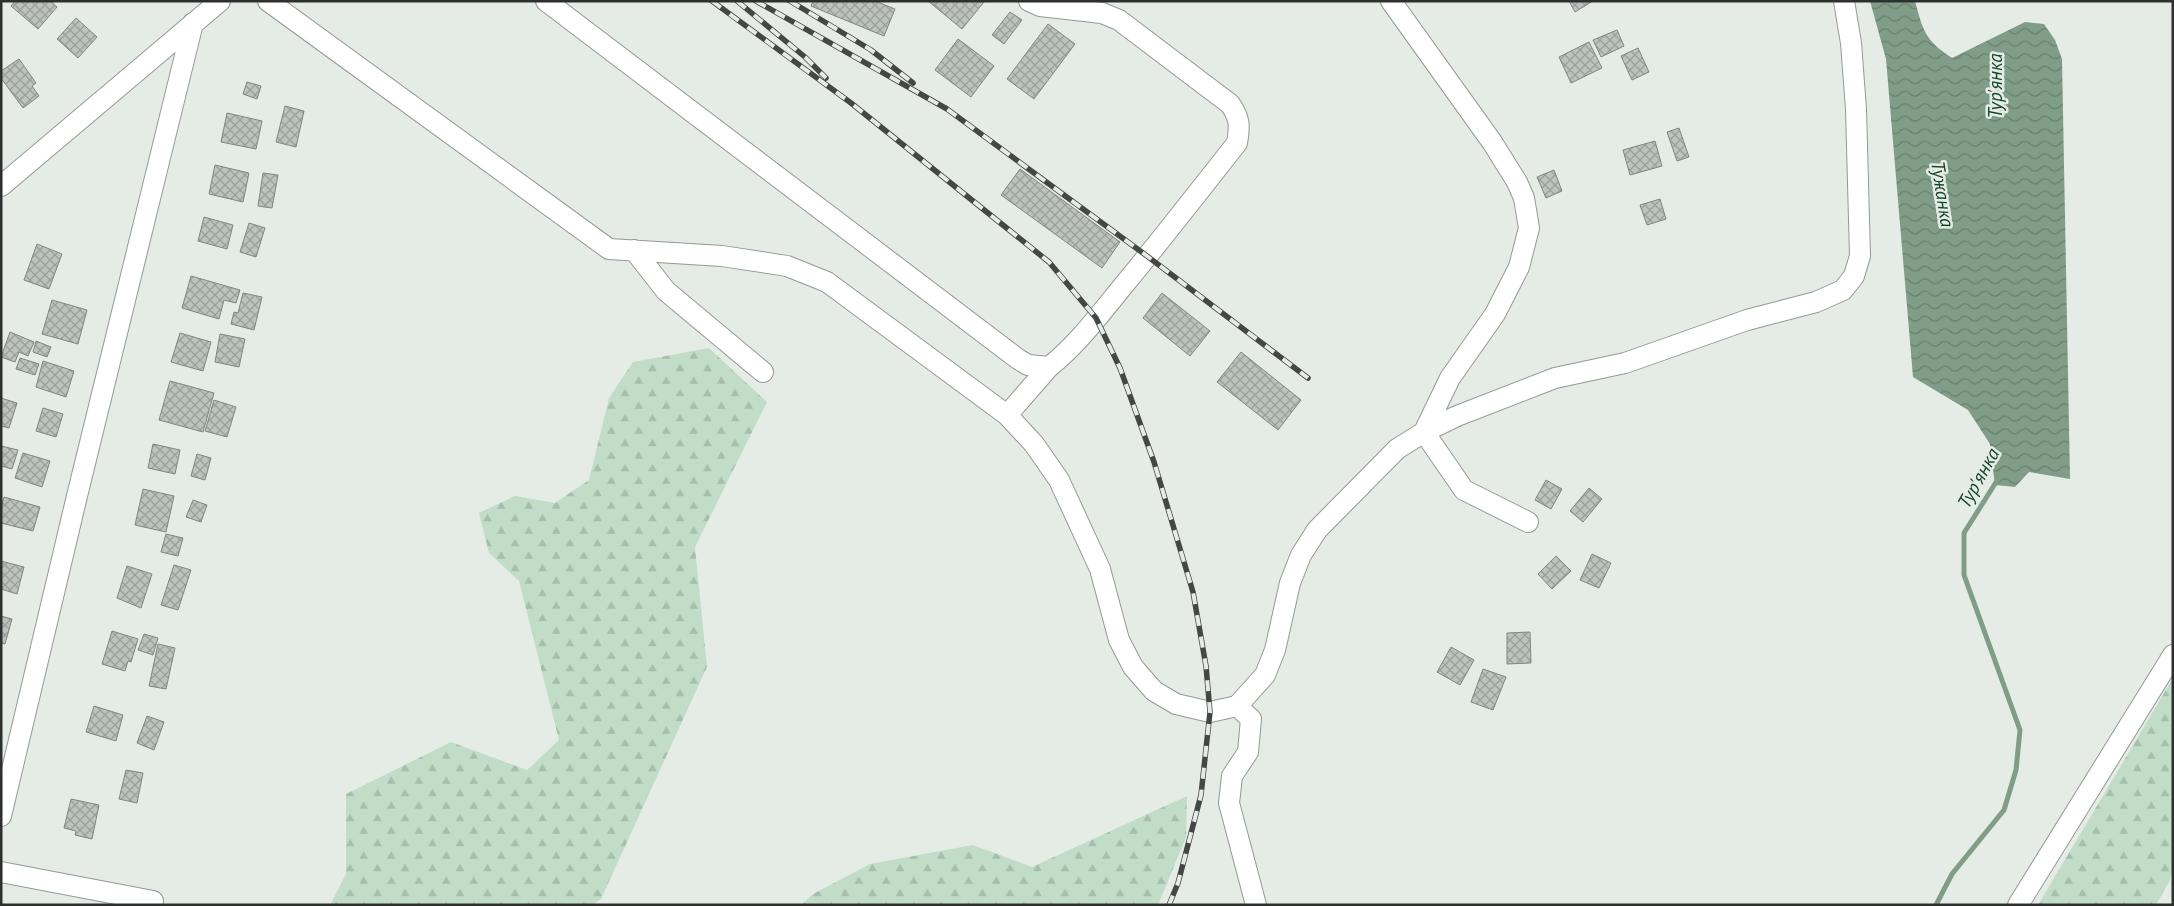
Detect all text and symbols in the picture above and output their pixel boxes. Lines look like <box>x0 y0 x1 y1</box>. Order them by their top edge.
water label: Тур'янка <box>1983 53 2007 119</box>
water label: Тужанка <box>1926 159 1960 229</box>
water label: Тур'янка <box>1952 443 2005 512</box>

